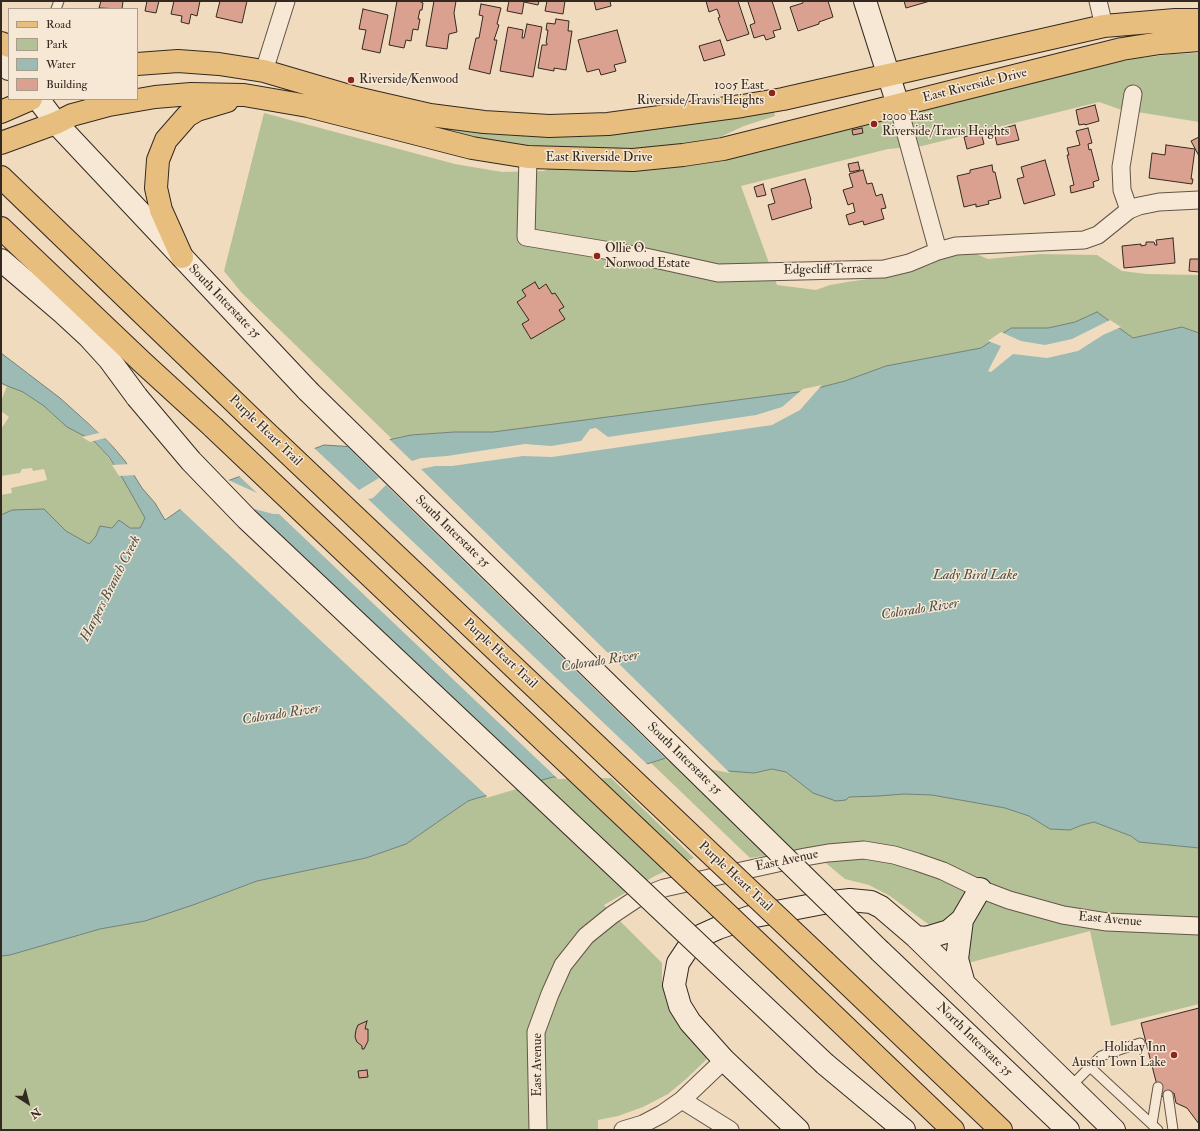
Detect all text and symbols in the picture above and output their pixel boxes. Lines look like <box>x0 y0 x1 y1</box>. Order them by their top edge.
legend <box>8 8 138 100</box>
text: Road <box>46 17 71 32</box>
text: Park <box>46 37 68 52</box>
text: Water <box>46 57 75 72</box>
street label: East Riverside Drive <box>921 66 1029 106</box>
place label: Riverside/Kenwood <box>359 72 458 88</box>
marker: Riverside/Kenwood <box>346 75 356 85</box>
text: Building <box>46 77 87 92</box>
place label: 1005 East Riverside/Travis Heights <box>637 78 764 109</box>
marker: 1005 East Riverside/Travis Heights <box>767 88 777 98</box>
place label: 1000 East Riverside/Travis Heights <box>882 109 1009 140</box>
marker: 1000 East Riverside/Travis Heights <box>869 119 879 129</box>
street label: East Riverside Drive <box>546 150 652 166</box>
place label: Ollie O. Norwood Estate <box>605 241 690 272</box>
marker: Ollie O. Norwood Estate <box>592 251 602 261</box>
street label: Edgecliff Terrace <box>783 261 873 279</box>
street label: South Interstate 35 <box>185 262 263 342</box>
street label: Purple Heart Trail <box>225 392 305 470</box>
street label: South Interstate 35 <box>412 493 492 571</box>
water label: Harpers Branch Creek <box>77 533 145 645</box>
water label: Lady Bird Lake <box>933 568 1017 584</box>
water label: Colorado River <box>880 596 960 624</box>
street label: Purple Heart Trail <box>460 616 540 692</box>
water label: Colorado River <box>560 648 640 676</box>
water label: Colorado River <box>241 701 321 729</box>
street label: South Interstate 35 <box>644 720 724 798</box>
street label: Purple Heart Trail <box>695 839 775 915</box>
street label: East Avenue <box>754 847 820 875</box>
street label: East Avenue <box>1078 909 1142 931</box>
street label: North Interstate 35 <box>933 1000 1015 1080</box>
street label: East Avenue <box>530 1033 546 1097</box>
place label: Holiday Inn Austin Town Lake <box>1072 1040 1166 1071</box>
marker: Holiday Inn Austin Town Lake <box>1169 1050 1179 1060</box>
north arrow <box>8 1083 48 1123</box>
text: N <box>28 1105 43 1121</box>

